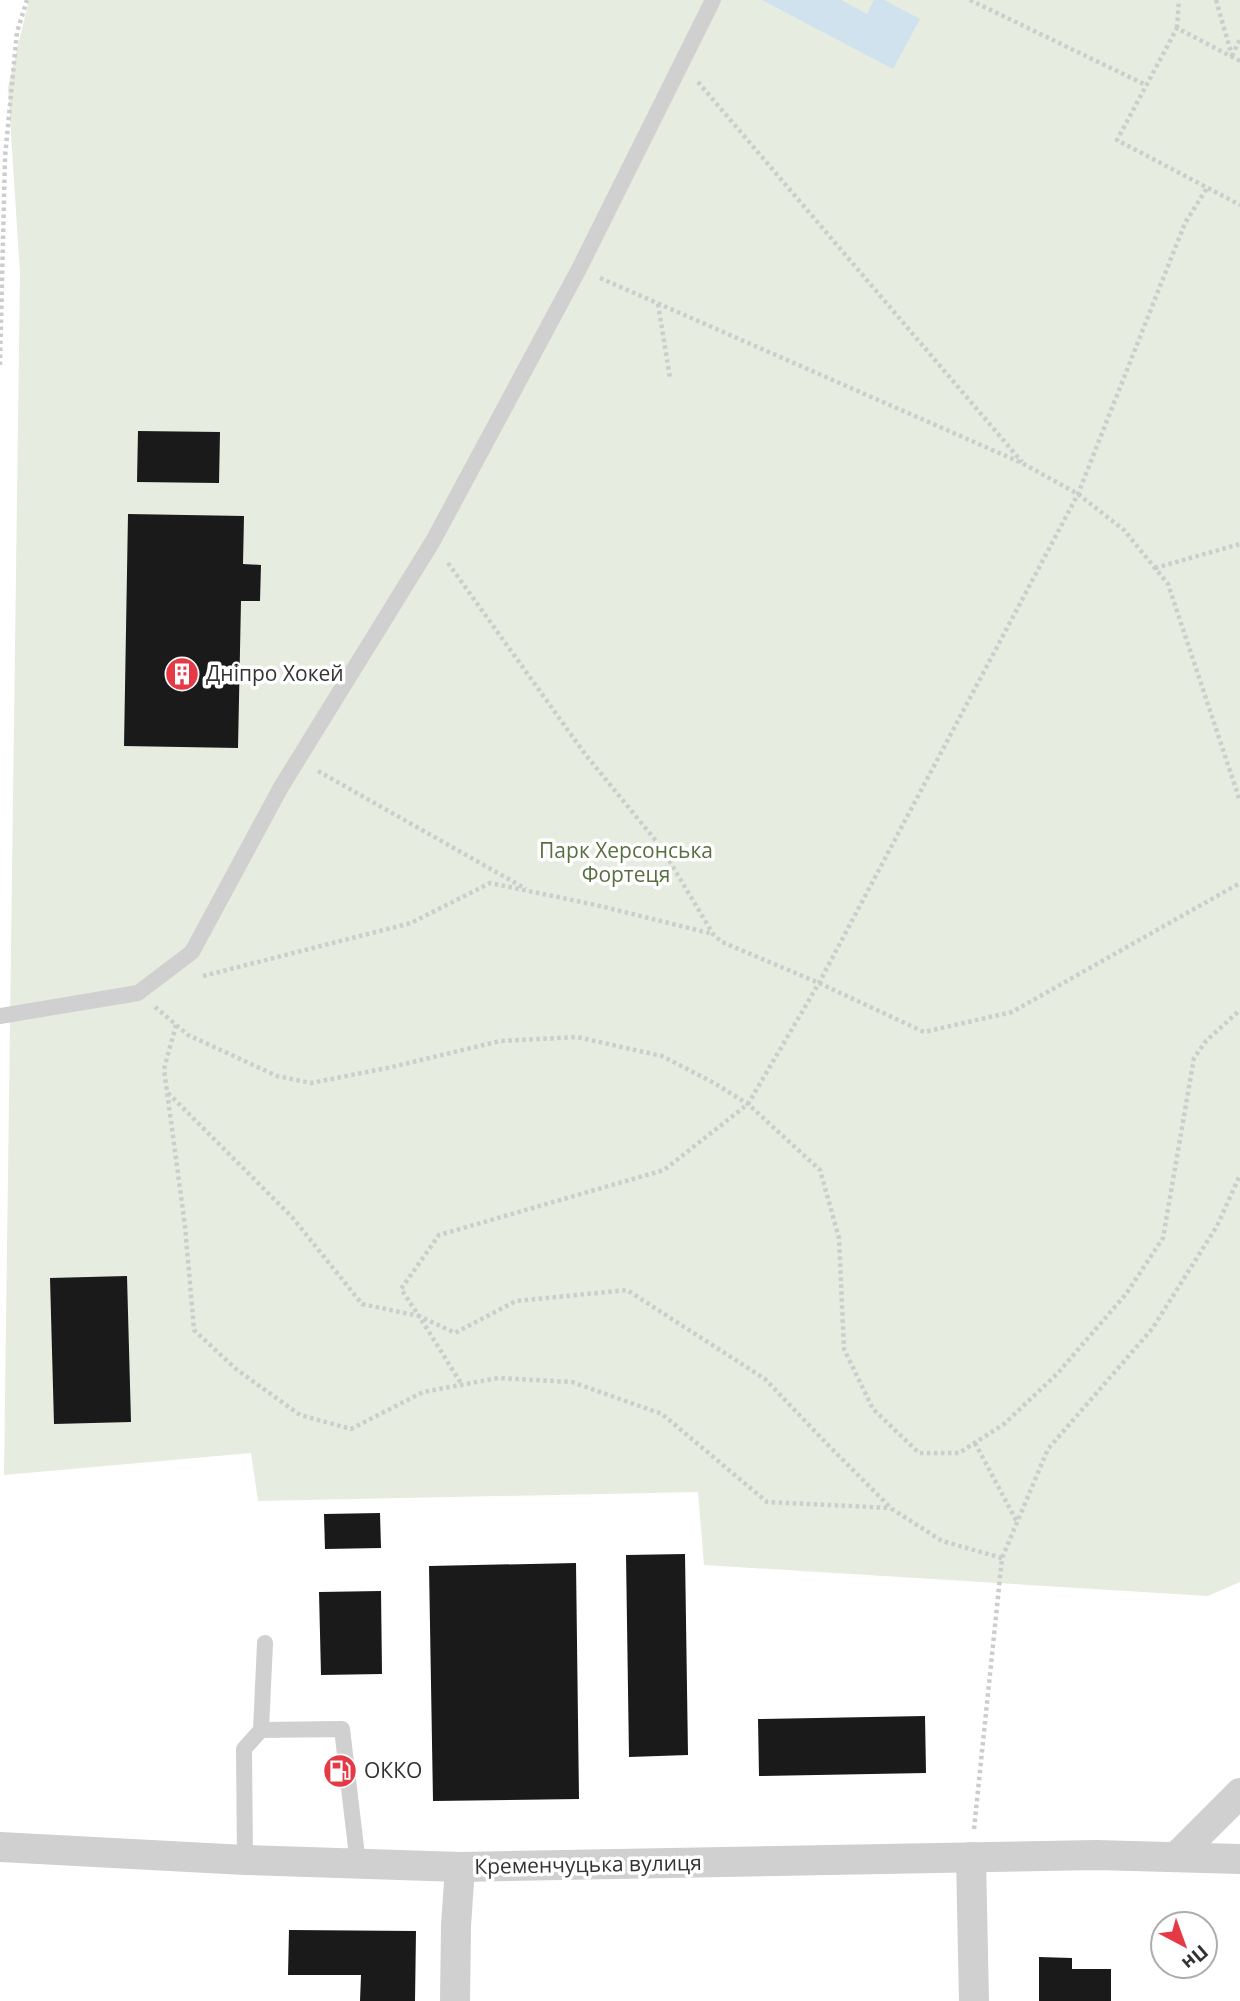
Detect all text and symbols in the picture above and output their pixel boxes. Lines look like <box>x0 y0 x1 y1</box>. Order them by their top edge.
building icon: Дніпро Хокей <box>163 655 201 693</box>
place label: Дніпро Хокей <box>206 659 344 687</box>
park label: Парк Херсонська Фортеця <box>539 836 713 888</box>
fuel station icon: ОККО <box>321 1752 359 1790</box>
place label: ОККО <box>364 1756 422 1784</box>
street label: Кременчуцька вулиця <box>474 1848 702 1880</box>
north arrow <box>1149 1910 1219 1980</box>
text: Пн <box>1177 1939 1214 1976</box>

